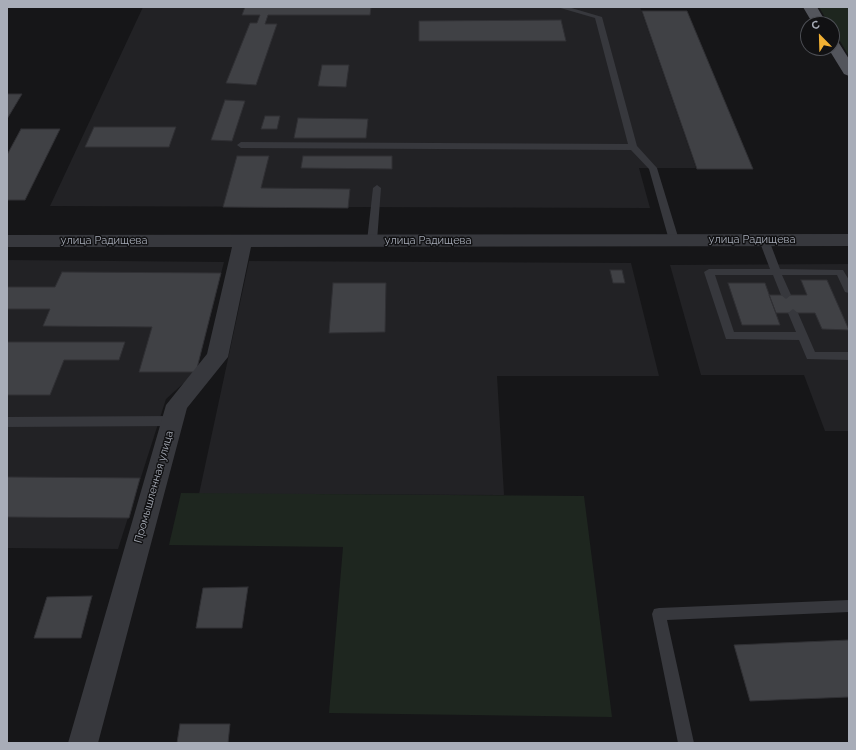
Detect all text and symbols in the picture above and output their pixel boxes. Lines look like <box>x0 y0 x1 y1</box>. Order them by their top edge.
north arrow <box>800 16 840 56</box>
text: С <box>809 18 822 33</box>
street label: улица Радищева <box>708 233 796 247</box>
street label: улица Радищева <box>60 234 148 248</box>
street label: улица Радищева <box>384 234 472 248</box>
street label: Промышленная улица <box>132 429 176 545</box>

